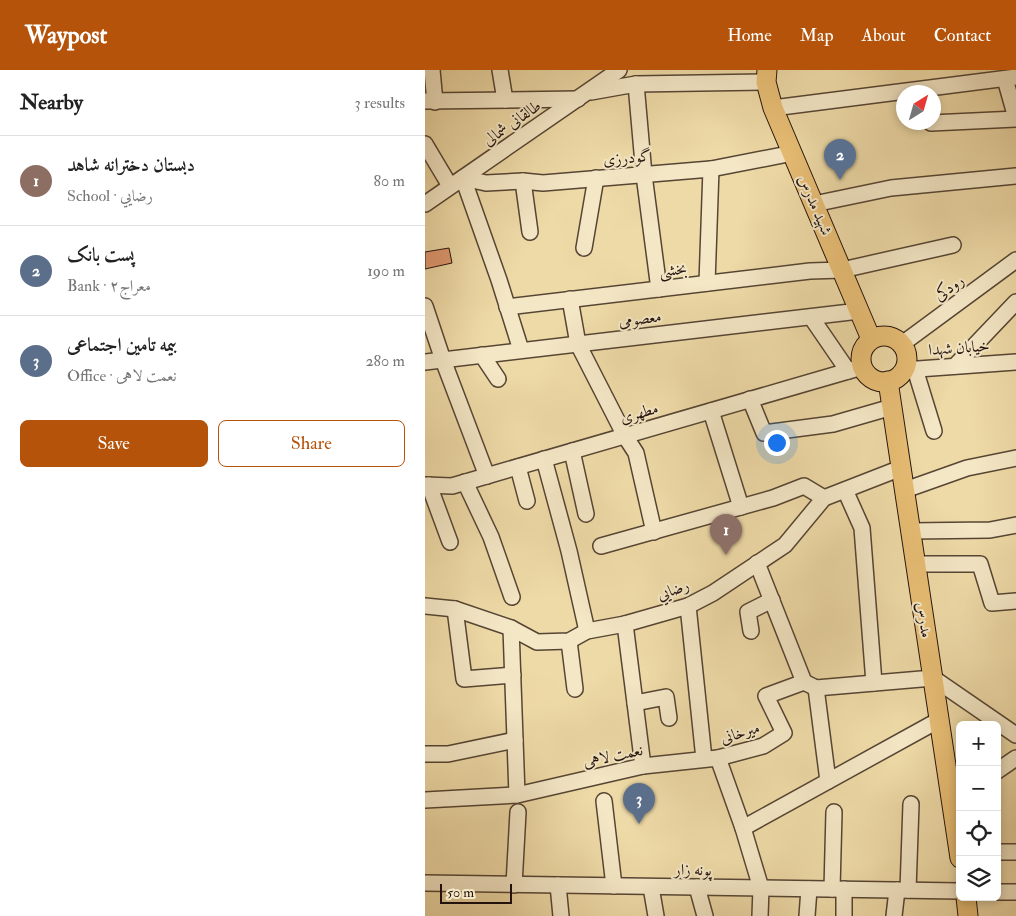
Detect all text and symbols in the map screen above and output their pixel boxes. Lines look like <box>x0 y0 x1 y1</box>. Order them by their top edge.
text: Waypost <box>25 20 107 51</box>
text: Home <box>727 24 772 47</box>
text: Map <box>800 24 834 47</box>
text: About <box>862 24 906 47</box>
text: Contact <box>934 24 991 47</box>
north arrow <box>896 85 941 130</box>
text: Nearby <box>20 89 83 116</box>
text: 3 results <box>354 93 405 113</box>
street label: طالقانی شمالی <box>479 96 545 150</box>
pin: 2 <box>824 139 856 180</box>
street label: گودرزی <box>602 146 652 170</box>
text: دبستان دخترانه شاهد <box>67 153 195 177</box>
text: 1 <box>33 171 39 191</box>
text: 80 m <box>374 171 405 191</box>
street label: شهید مدرس <box>793 172 837 238</box>
text: School · رضایي <box>67 186 153 206</box>
text: پست بانک <box>67 243 134 267</box>
street label: بخشی <box>658 258 688 283</box>
text: 2 <box>32 261 40 281</box>
text: 190 m <box>367 261 405 281</box>
street label: رودکی <box>929 270 968 306</box>
text: Bank · معراج۲ <box>67 276 151 296</box>
street label: معصومی <box>617 306 663 332</box>
text: بیمه تامین اجتماعی <box>67 333 177 357</box>
street label: خیابان شهدا <box>928 336 990 360</box>
text: 3 <box>33 351 39 371</box>
text: 280 m <box>365 351 405 371</box>
text: Office · نعمت لاهی <box>67 366 176 386</box>
street label: مطهری <box>617 398 661 428</box>
button: Save <box>20 420 208 467</box>
button: Share <box>218 420 405 467</box>
your location <box>764 430 790 456</box>
pin: 1 <box>710 514 742 555</box>
street label: رضایي <box>654 575 693 607</box>
street label: مدرس <box>912 601 936 639</box>
street label: میرخانی <box>718 718 762 748</box>
map controls <box>956 721 1001 901</box>
button: + <box>956 721 1001 766</box>
street label: نعمت لاهی <box>581 740 645 772</box>
button: − <box>956 766 1001 811</box>
pin: 3 <box>623 783 655 824</box>
button: locate <box>956 811 1001 856</box>
button: layers <box>956 856 1001 901</box>
street label: پونه زار <box>672 860 713 881</box>
scale bar <box>440 881 513 904</box>
text: 50 m <box>447 884 474 901</box>

